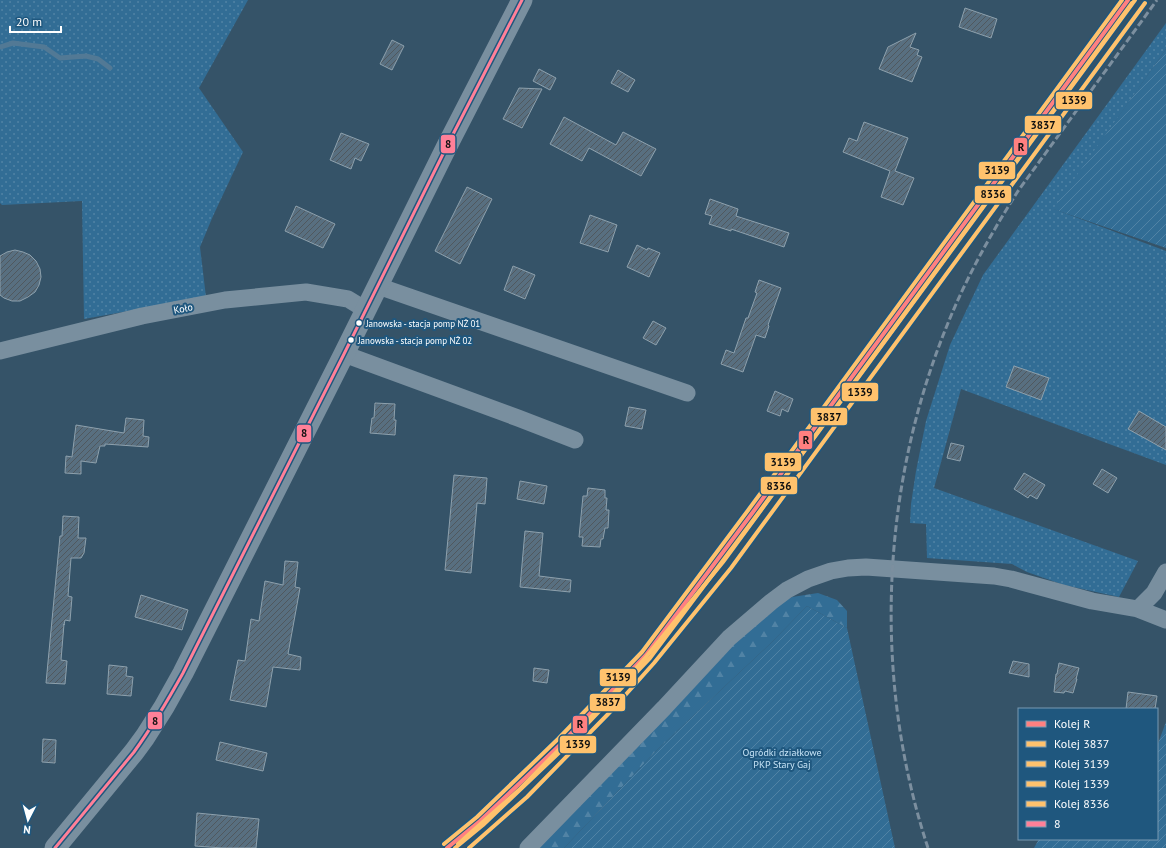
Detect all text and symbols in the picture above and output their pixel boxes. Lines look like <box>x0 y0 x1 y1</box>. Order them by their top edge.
scale bar <box>10 8 61 34</box>
text: 20 m <box>16 14 42 29</box>
line badge: 1339 <box>1055 91 1093 110</box>
text: 1339 <box>1062 93 1086 107</box>
line badge: 3837 <box>1024 115 1062 134</box>
text: 3837 <box>1031 118 1055 132</box>
line badge: 8 <box>440 134 456 154</box>
text: 8 <box>445 137 451 151</box>
line badge: R <box>1013 137 1028 156</box>
text: R <box>1018 140 1025 154</box>
line badge: 3139 <box>978 161 1016 180</box>
text: 3139 <box>985 163 1009 177</box>
line badge: 8336 <box>974 185 1012 204</box>
text: 8336 <box>981 187 1005 201</box>
street label: Koło <box>172 300 194 317</box>
marker: Janowska - stacja pomp NŻ 01 <box>354 318 364 328</box>
place label: Janowska - stacja pomp NŻ 01 <box>365 318 480 329</box>
marker: Janowska - stacja pomp NŻ 02 <box>346 335 356 345</box>
place label: Janowska - stacja pomp NŻ 02 <box>357 335 472 346</box>
line badge: 1339 <box>841 382 879 402</box>
text: 1339 <box>848 385 872 399</box>
line badge: 3837 <box>810 407 848 426</box>
text: 3837 <box>817 410 841 424</box>
line badge: 8 <box>296 424 312 443</box>
text: 8 <box>301 426 307 440</box>
line badge: R <box>798 430 813 450</box>
text: R <box>803 433 810 447</box>
line badge: 3139 <box>764 452 802 472</box>
text: 3139 <box>771 455 795 469</box>
line badge: 8336 <box>760 476 798 495</box>
text: 8336 <box>767 479 791 493</box>
line badge: 3139 <box>599 668 637 687</box>
text: 3139 <box>606 670 630 684</box>
line badge: 3837 <box>589 693 626 712</box>
text: 3837 <box>596 695 620 709</box>
legend <box>1018 708 1158 840</box>
line badge: 8 <box>147 711 163 730</box>
text: 8 <box>152 714 158 728</box>
line badge: R <box>572 715 588 734</box>
text: Kolej R <box>1054 716 1090 731</box>
text: R <box>577 717 584 731</box>
line badge: 1339 <box>559 735 597 754</box>
text: Kolej 3837 <box>1054 736 1109 751</box>
text: 1339 <box>566 737 590 751</box>
park label: Ogródki działkowe PKP Stary Gaj <box>742 746 822 771</box>
text: Kolej 3139 <box>1054 756 1109 771</box>
text: Kolej 1339 <box>1054 776 1109 791</box>
text: Kolej 8336 <box>1054 796 1109 811</box>
north arrow <box>8 800 48 840</box>
text: 8 <box>1054 816 1061 831</box>
text: N <box>23 823 31 837</box>

